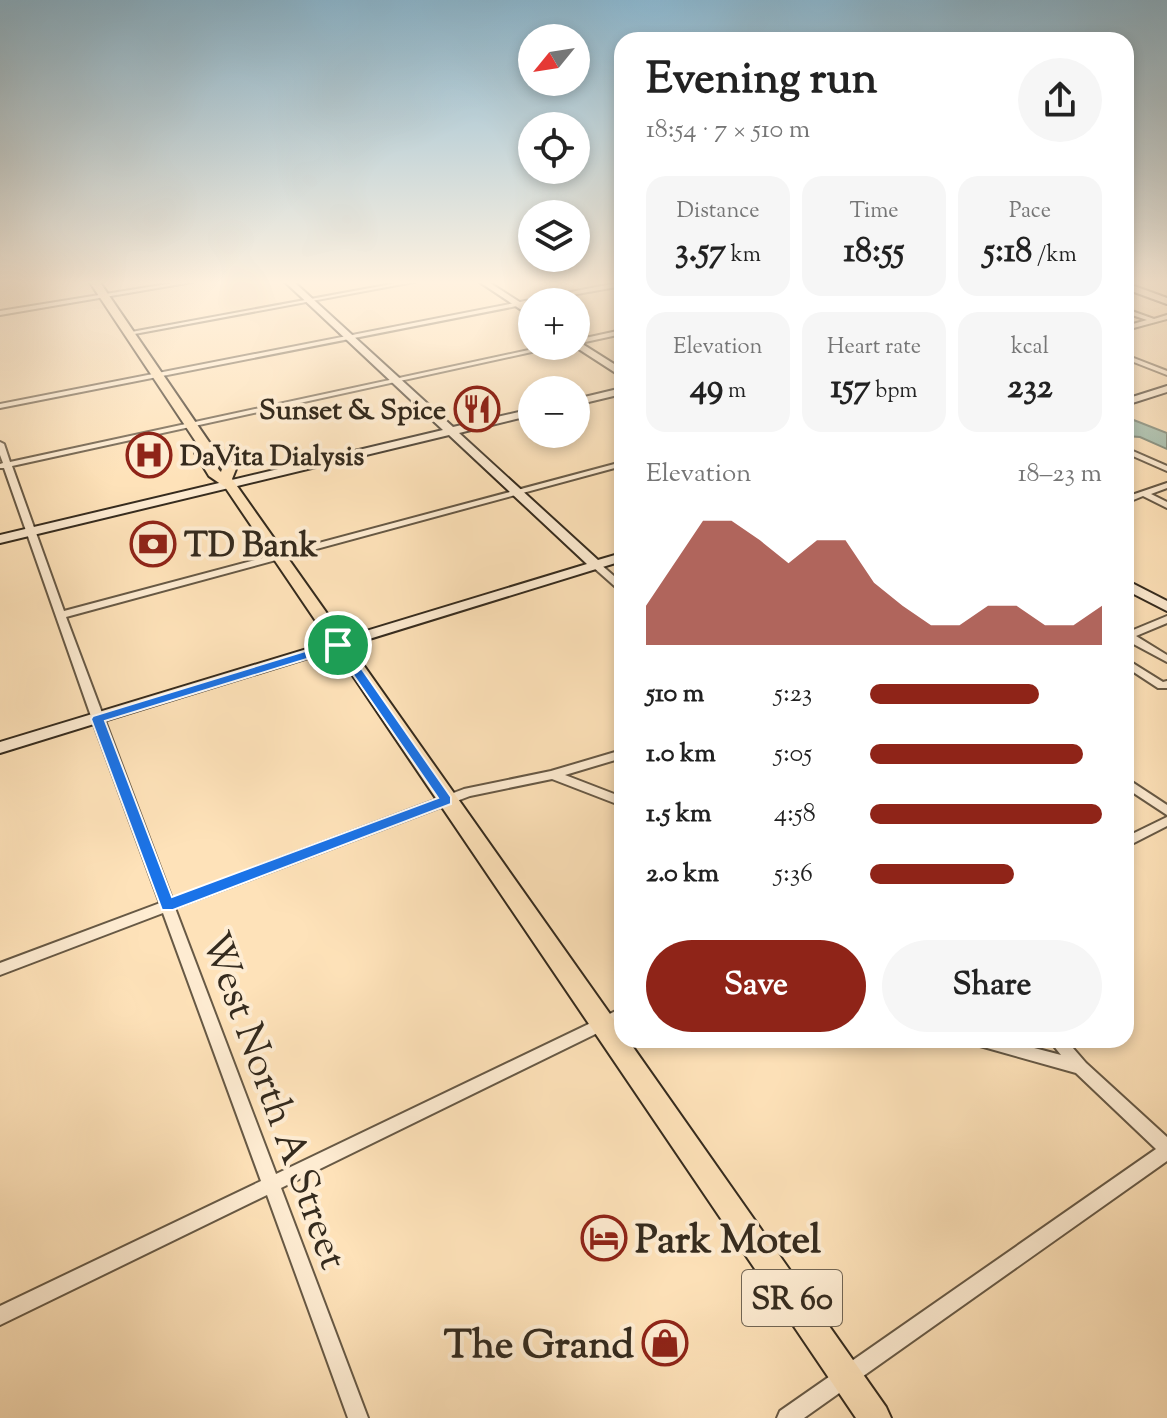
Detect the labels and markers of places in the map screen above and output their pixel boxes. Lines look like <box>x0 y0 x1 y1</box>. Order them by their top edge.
restaurant icon: Sunset & Spice <box>453 385 501 433</box>
place label: Sunset & Spice <box>259 392 446 432</box>
hospital icon: DaVita Dialysis <box>125 431 173 479</box>
place label: DaVita Dialysis <box>180 438 364 478</box>
bank icon: TD Bank <box>129 520 177 568</box>
place label: TD Bank <box>184 523 318 572</box>
pin <box>304 611 372 679</box>
hotel icon: Park Motel <box>580 1214 628 1262</box>
place label: Park Motel <box>635 1214 822 1271</box>
place label: The Grand <box>444 1319 634 1376</box>
shop icon: The Grand <box>641 1319 689 1367</box>

